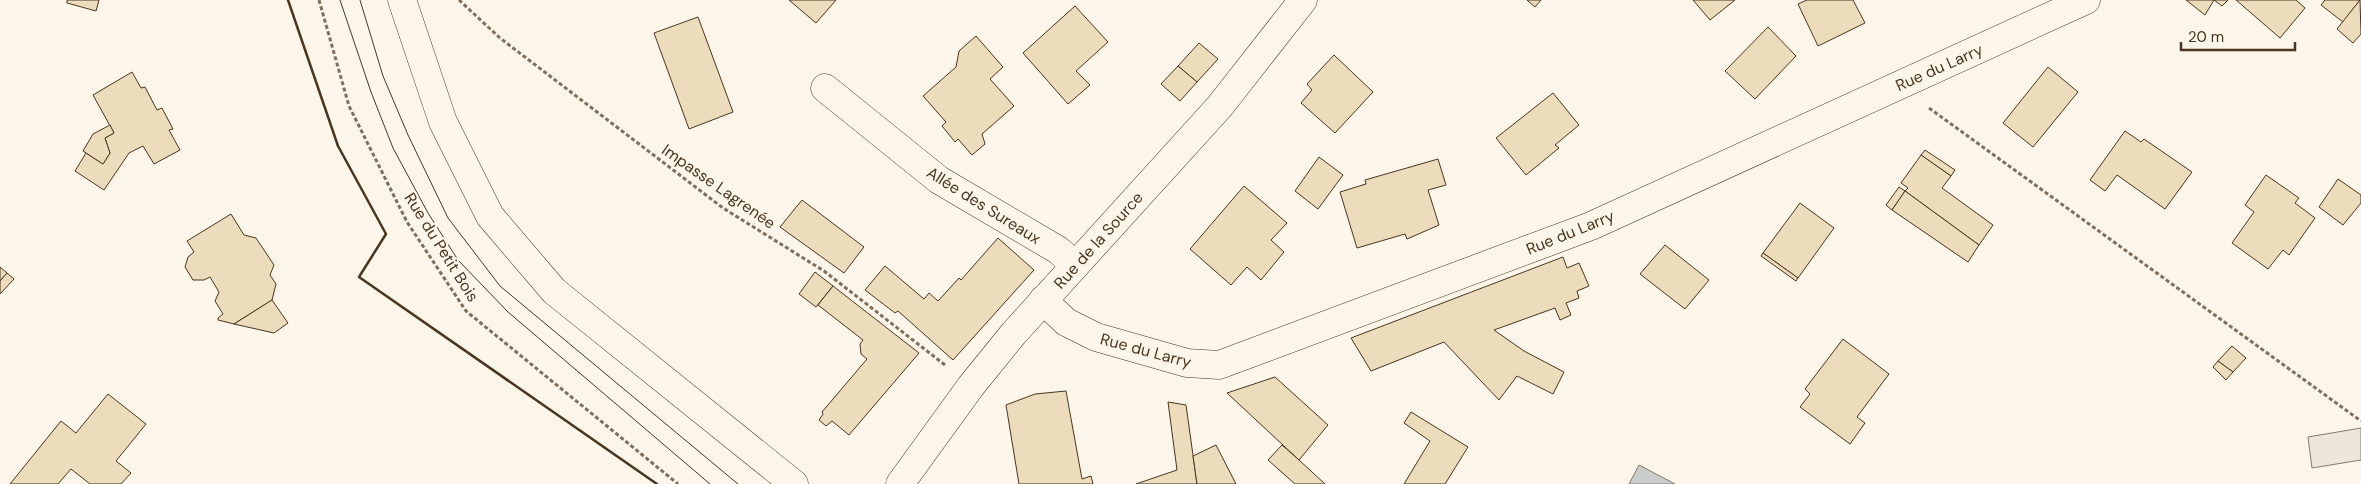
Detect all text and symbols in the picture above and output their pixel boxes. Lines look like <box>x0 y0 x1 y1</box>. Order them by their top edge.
scale bar <box>2181 20 2295 52</box>
text: 20 m <box>2188 27 2224 47</box>
street label: Rue du Larry <box>1892 39 1986 96</box>
street label: Impasse Lagrenée <box>658 139 780 234</box>
street label: Allée des Sureaux <box>923 162 1045 249</box>
street label: Rue de la Source <box>1049 187 1148 293</box>
street label: Rue du Petit Bois <box>400 189 484 306</box>
street label: Rue du Larry <box>1523 205 1617 260</box>
street label: Rue du Larry <box>1098 328 1194 373</box>

